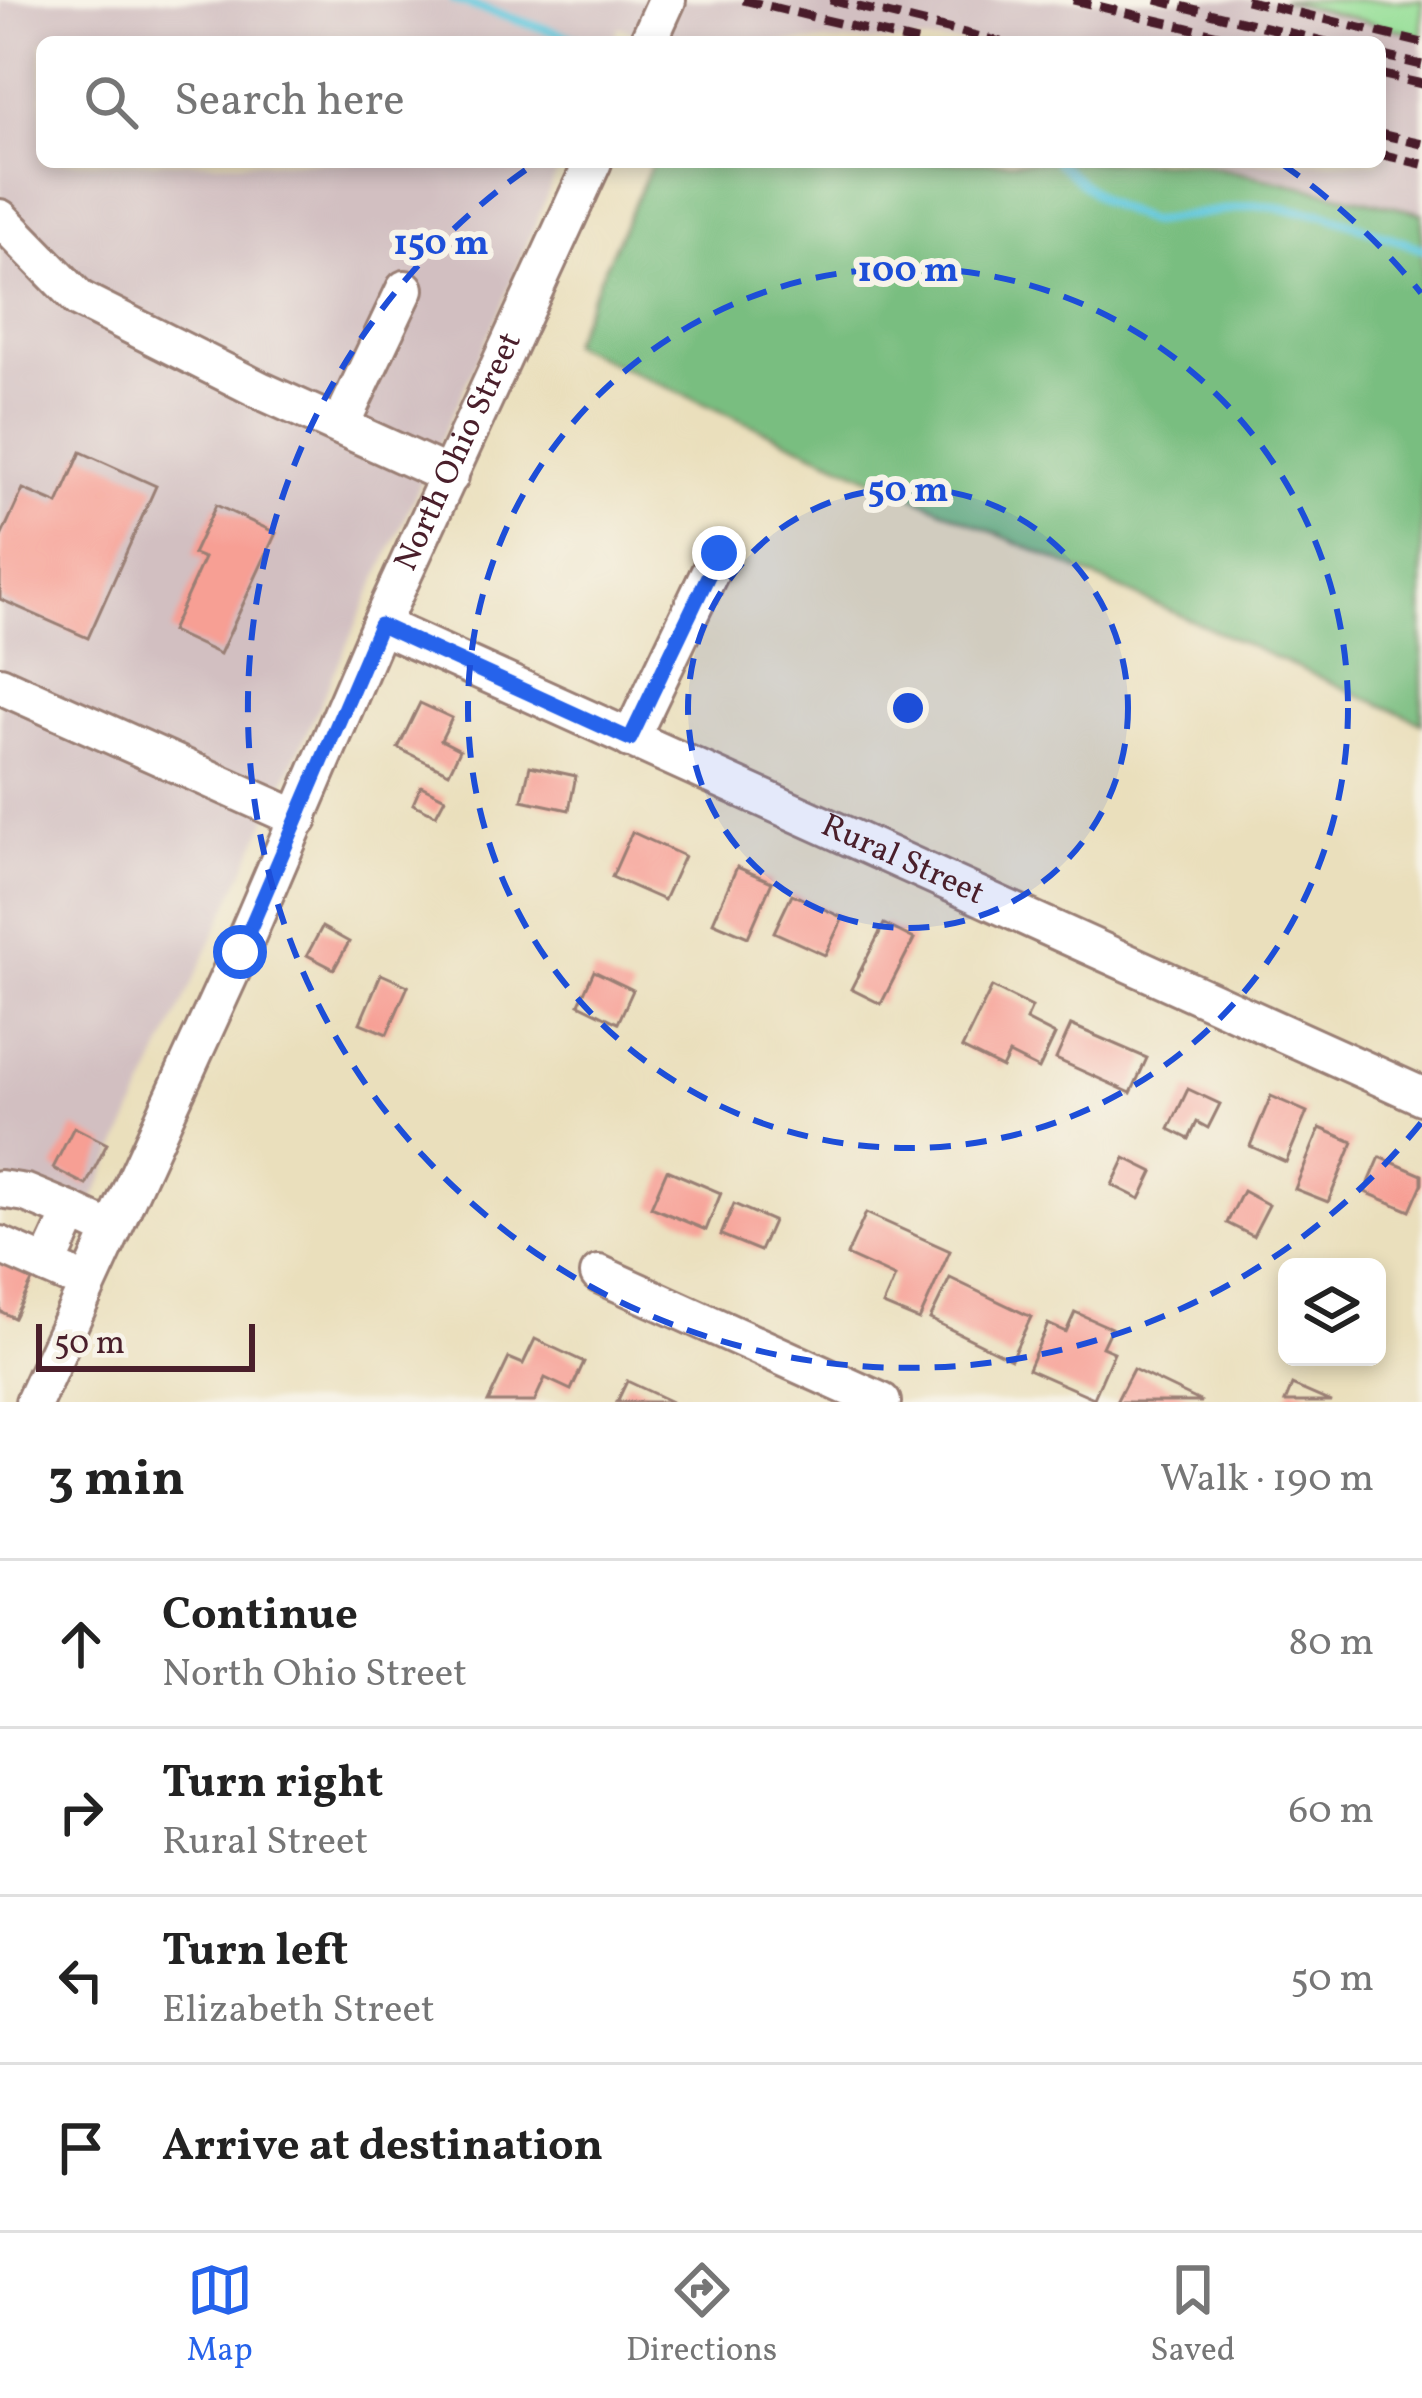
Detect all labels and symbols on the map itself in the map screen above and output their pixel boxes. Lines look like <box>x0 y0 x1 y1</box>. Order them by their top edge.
text: 150 m <box>393 220 489 270</box>
text: 100 m <box>857 247 959 297</box>
street label: North Ohio Street <box>385 325 534 579</box>
text: 50 m <box>867 467 949 517</box>
route end <box>692 526 746 580</box>
centre of rings <box>887 687 929 729</box>
street label: Rural Street <box>813 804 991 918</box>
route start <box>213 925 267 979</box>
scale bar <box>36 1318 255 1371</box>

